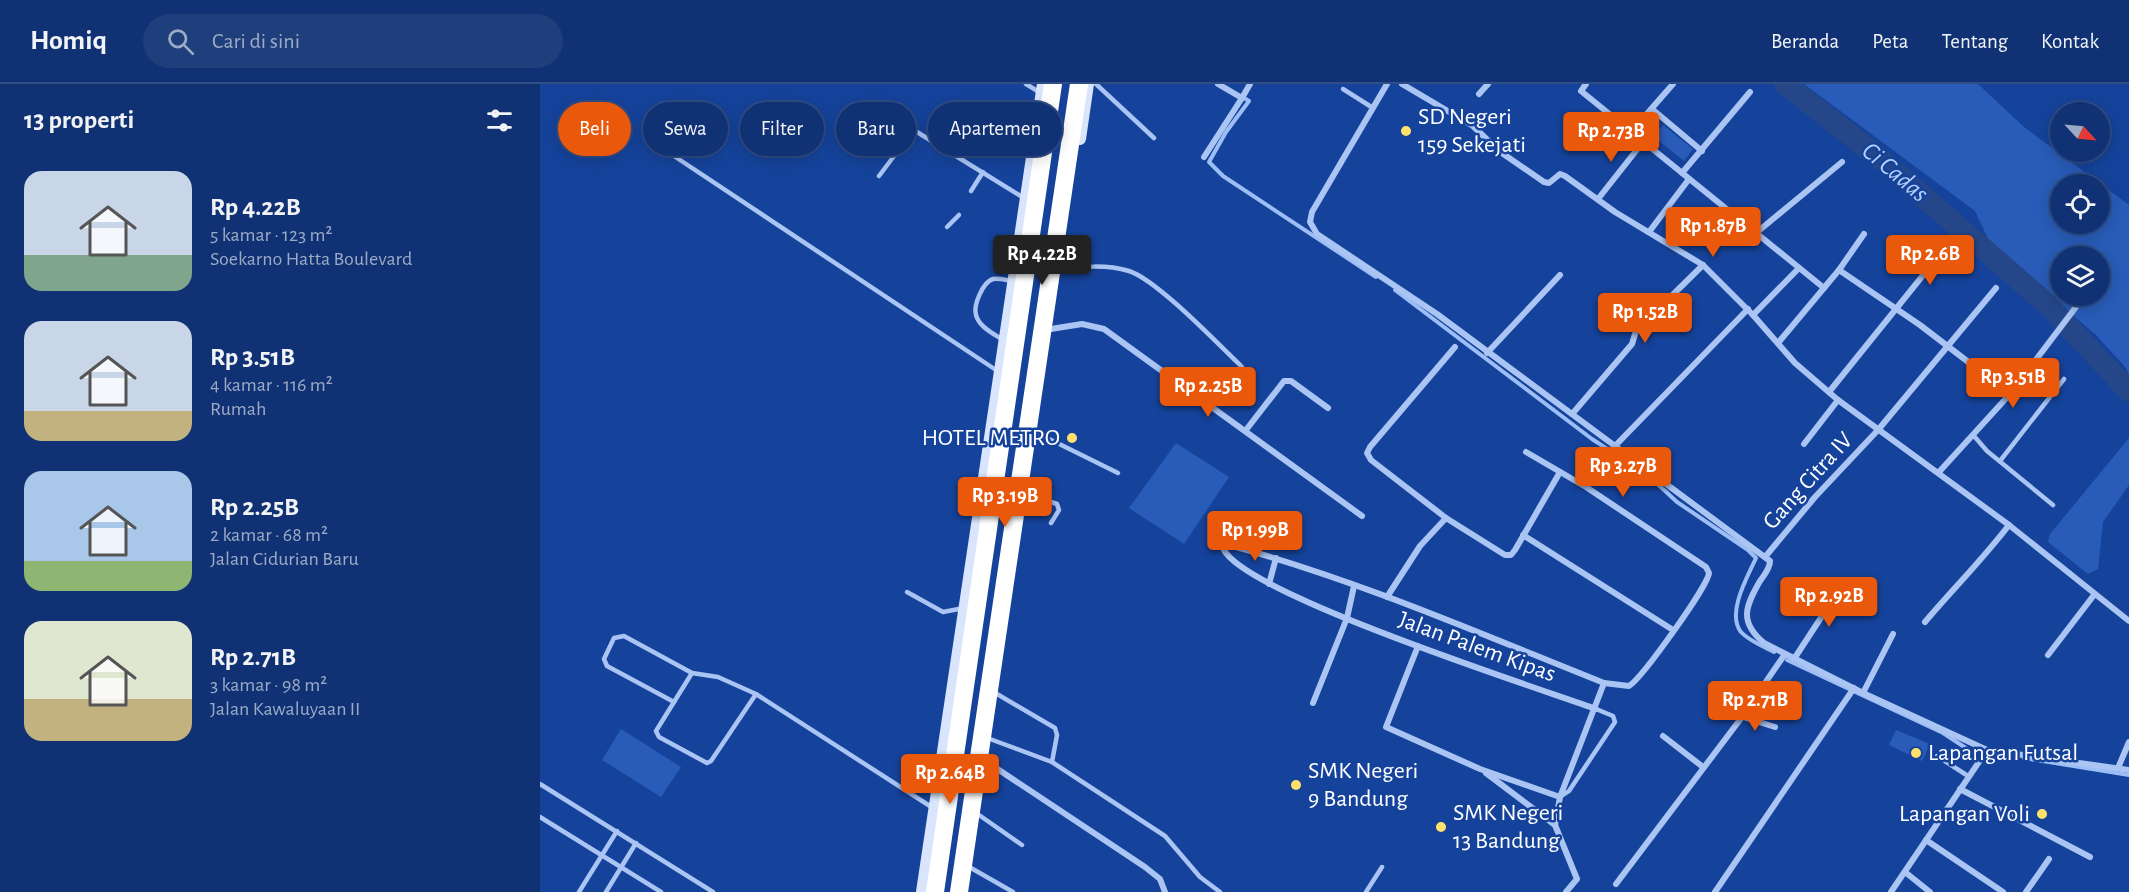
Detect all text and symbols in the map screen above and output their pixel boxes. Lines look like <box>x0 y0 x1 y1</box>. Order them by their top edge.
search box <box>143 14 563 68</box>
icon: search <box>164 25 197 58</box>
text: Homiq <box>30 27 107 55</box>
text: Cari di sini <box>212 30 300 52</box>
text: Beranda <box>1771 31 1839 52</box>
text: Peta <box>1872 31 1908 52</box>
text: Tentang <box>1941 31 2008 52</box>
text: Kontak <box>2041 31 2099 52</box>
chip: Beli <box>558 102 631 156</box>
chip: Sewa <box>643 102 728 156</box>
chip: Filter <box>740 102 824 156</box>
chip: Baru <box>836 102 916 156</box>
chip: Apartemen <box>928 102 1062 156</box>
north arrow <box>2050 102 2110 162</box>
map controls <box>2050 102 2110 306</box>
icon: filters <box>483 104 516 137</box>
place label: SD Negeri 159 Sekejati <box>1418 105 1526 157</box>
text: 13 properti <box>24 107 134 133</box>
pin: Rp 2.73B <box>1549 112 1673 163</box>
text: Rp 2.73B <box>1577 121 1645 141</box>
marker: SD Negeri 159 Sekejati <box>1399 124 1413 138</box>
water label: Ci Cadas <box>1857 137 1933 207</box>
button: locate <box>2050 174 2110 234</box>
text: Rp 4.22B <box>210 194 301 220</box>
icon: home <box>72 195 144 267</box>
pin: Rp 1.87B <box>1651 207 1775 258</box>
text: Rp 1.87B <box>1680 216 1746 236</box>
text: 5 kamar · 123 m² <box>210 225 333 245</box>
pin: Rp 4.22B <box>980 235 1104 286</box>
pin: Rp 2.6B <box>1875 235 1985 286</box>
text: Rp 4.22B <box>1007 244 1077 264</box>
text: Rp 2.6B <box>1900 244 1960 264</box>
button: layers <box>2050 246 2110 306</box>
text: Soekarno Hatta Boulevard <box>210 249 412 269</box>
pin: Rp 1.52B <box>1583 293 1707 344</box>
text: Rp 1.52B <box>1612 302 1678 322</box>
text: Rp 3.51B <box>210 344 295 370</box>
icon: home <box>72 345 144 417</box>
pin: Rp 3.51B <box>1951 358 2075 409</box>
pin: Rp 2.25B <box>1146 367 1270 418</box>
text: Rp 3.51B <box>1980 367 2046 387</box>
text: 4 kamar · 116 m² <box>210 375 333 395</box>
text: Rp 2.25B <box>1174 376 1242 396</box>
text: Rumah <box>210 399 266 419</box>
place label: HOTEL METRO <box>922 426 1060 450</box>
street label: Gang Citra IV <box>1759 428 1858 534</box>
marker: HOTEL METRO <box>1065 431 1079 445</box>
pin: Rp 3.27B <box>1561 447 1685 498</box>
text: Rp 3.27B <box>1589 456 1657 476</box>
pin: Rp 3.19B <box>943 477 1067 528</box>
text: Rp 3.19B <box>972 486 1038 506</box>
text: Rp 2.25B <box>210 494 299 520</box>
icon: home <box>72 495 144 567</box>
pin: Rp 1.99B <box>1193 511 1317 562</box>
text: Rp 1.99B <box>1221 520 1289 540</box>
text: 2 kamar · 68 m² <box>210 525 328 545</box>
text: Jalan Cidurian Baru <box>210 549 359 569</box>
pin: Rp 2.92B <box>1767 577 1891 628</box>
text: Rp 2.92B <box>1794 586 1864 606</box>
street label: Jalan Palem Kipas <box>1395 607 1559 687</box>
text: Rp 2.71B <box>210 644 296 670</box>
icon: home <box>72 645 144 717</box>
text: 3 kamar · 98 m² <box>210 675 327 695</box>
pin: Rp 2.71B <box>1693 681 1817 732</box>
text: Rp 2.71B <box>1722 690 1788 710</box>
text: Jalan Kawaluyaan II <box>210 699 360 719</box>
place label: Lapangan Futsal <box>1928 741 2078 765</box>
marker: Lapangan Futsal <box>1909 746 1923 760</box>
pin: Rp 2.64B <box>888 754 1012 805</box>
place label: SMK Negeri 9 Bandung <box>1308 759 1418 811</box>
text: Rp 2.64B <box>915 763 985 783</box>
marker: SMK Negeri 9 Bandung <box>1289 778 1303 792</box>
place label: SMK Negeri 13 Bandung <box>1453 801 1563 853</box>
place label: Lapangan Voli <box>1899 802 2030 826</box>
marker: Lapangan Voli <box>2035 807 2049 821</box>
marker: SMK Negeri 13 Bandung <box>1434 820 1448 834</box>

